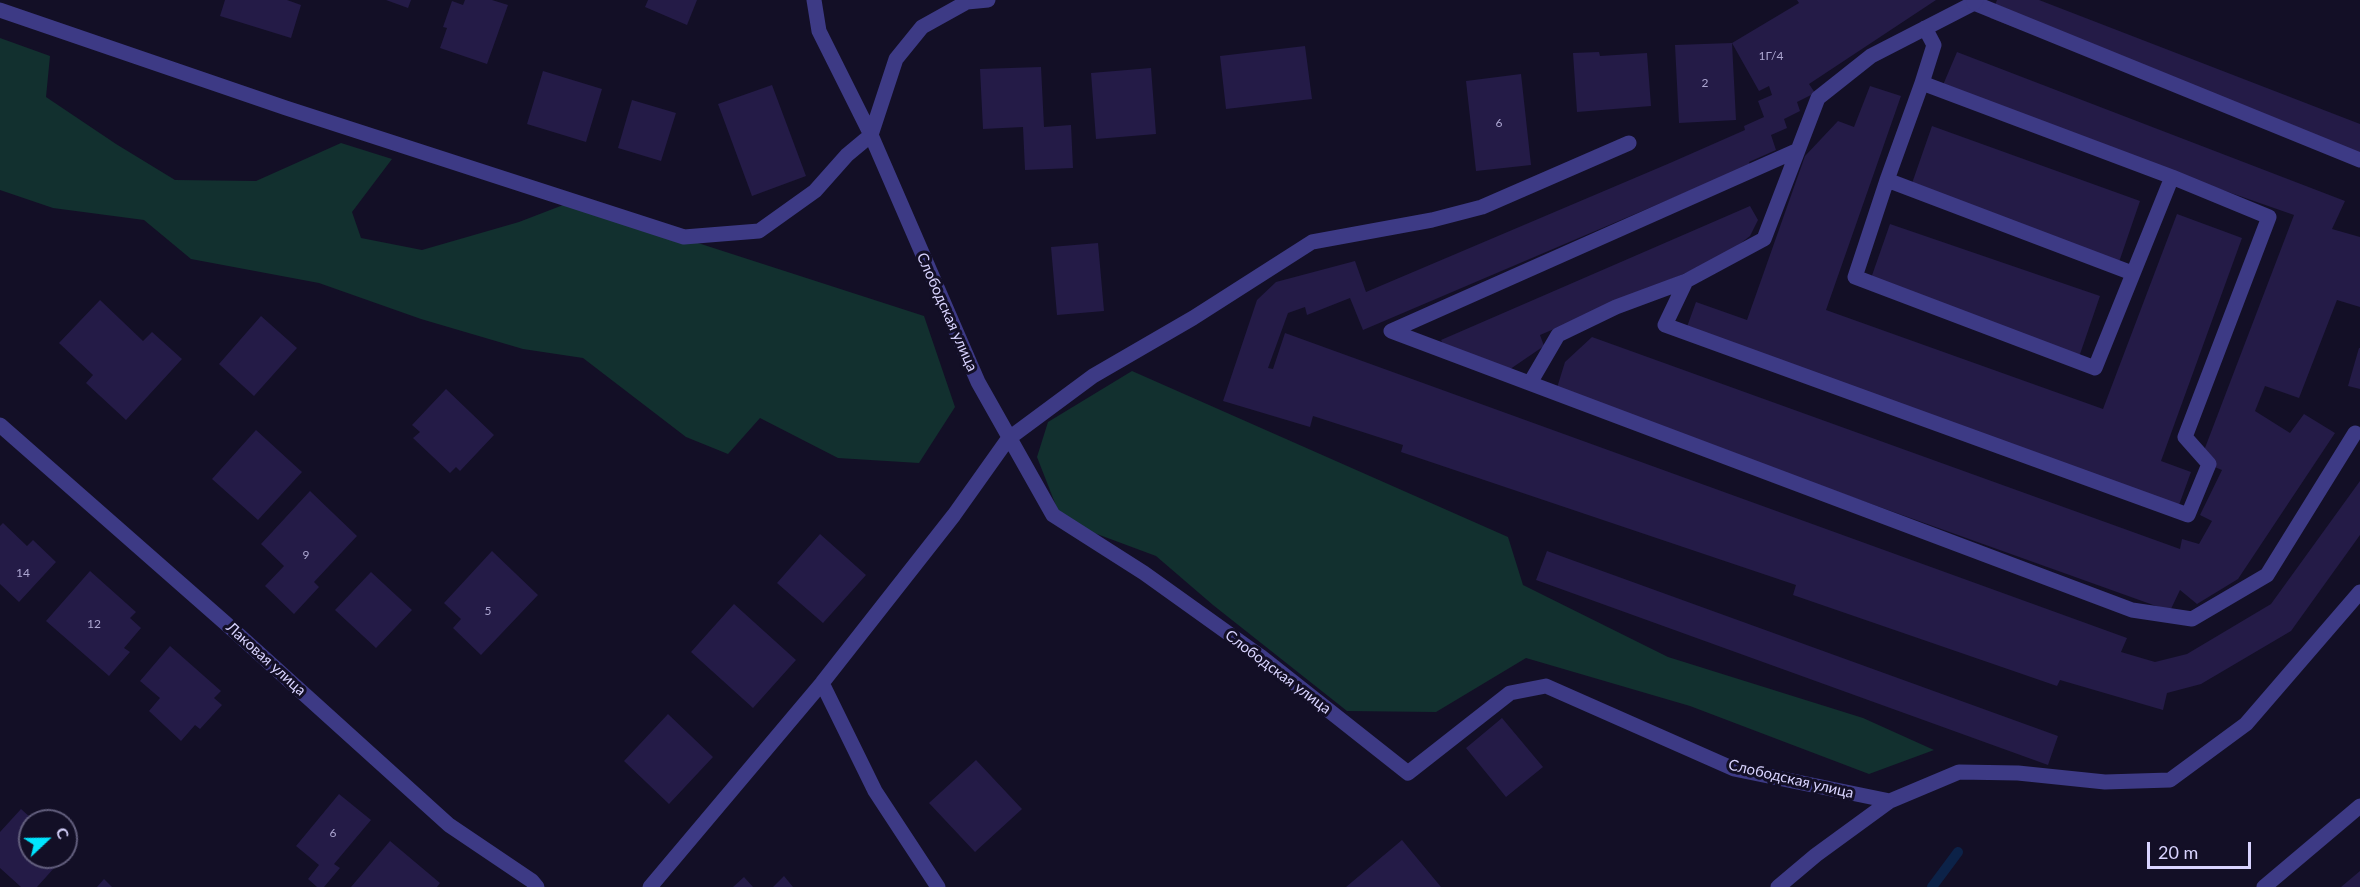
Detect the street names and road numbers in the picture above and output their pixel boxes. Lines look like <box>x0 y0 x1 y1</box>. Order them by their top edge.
street label: Слободская улица <box>913 250 981 374</box>
street label: Лаковая улица <box>222 618 310 700</box>
street label: Слободская улица <box>1221 626 1335 718</box>
street label: Слободская улица <box>1727 756 1855 802</box>

